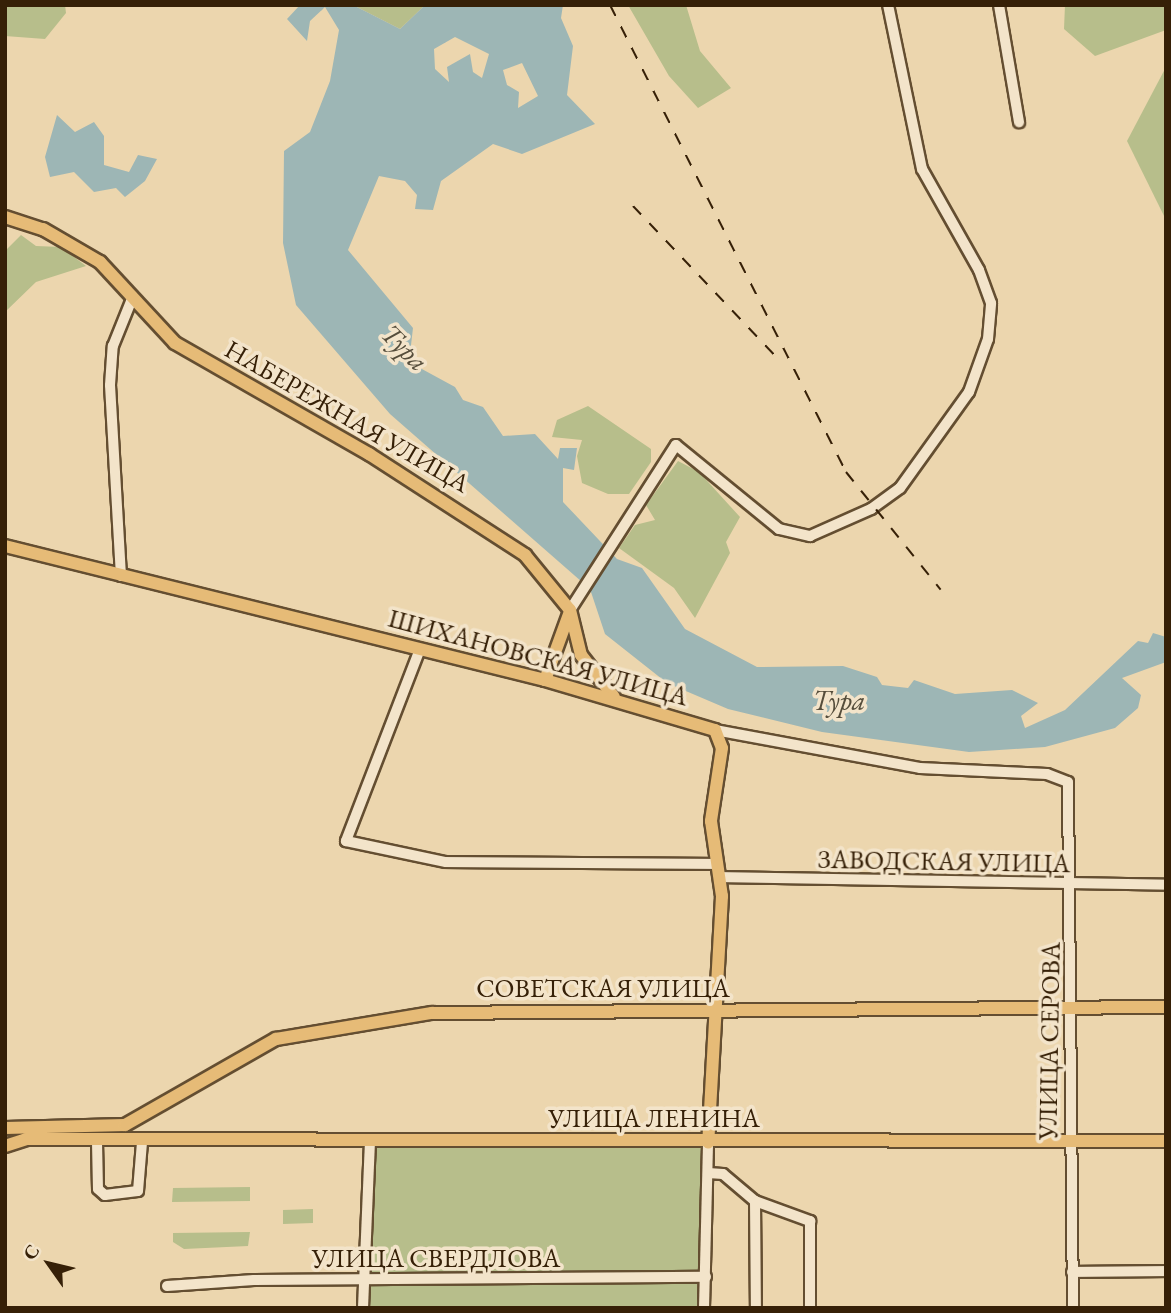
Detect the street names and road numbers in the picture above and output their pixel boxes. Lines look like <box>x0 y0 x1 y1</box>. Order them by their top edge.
street label: НАБЕРЕЖНАЯ УЛИЦА <box>219 334 475 500</box>
street label: ШИХАНОВСКАЯ УЛИЦА <box>385 603 691 713</box>
street label: ЗАВОДСКАЯ УЛИЦА <box>817 844 1071 880</box>
street label: УЛИЦА СЕРОВА <box>1033 942 1067 1140</box>
street label: СОВЕТСКАЯ УЛИЦА <box>476 973 730 1005</box>
street label: УЛИЦА ЛЕНИНА <box>548 1103 760 1135</box>
street label: УЛИЦА СВЕРДЛОВА <box>312 1243 560 1275</box>

